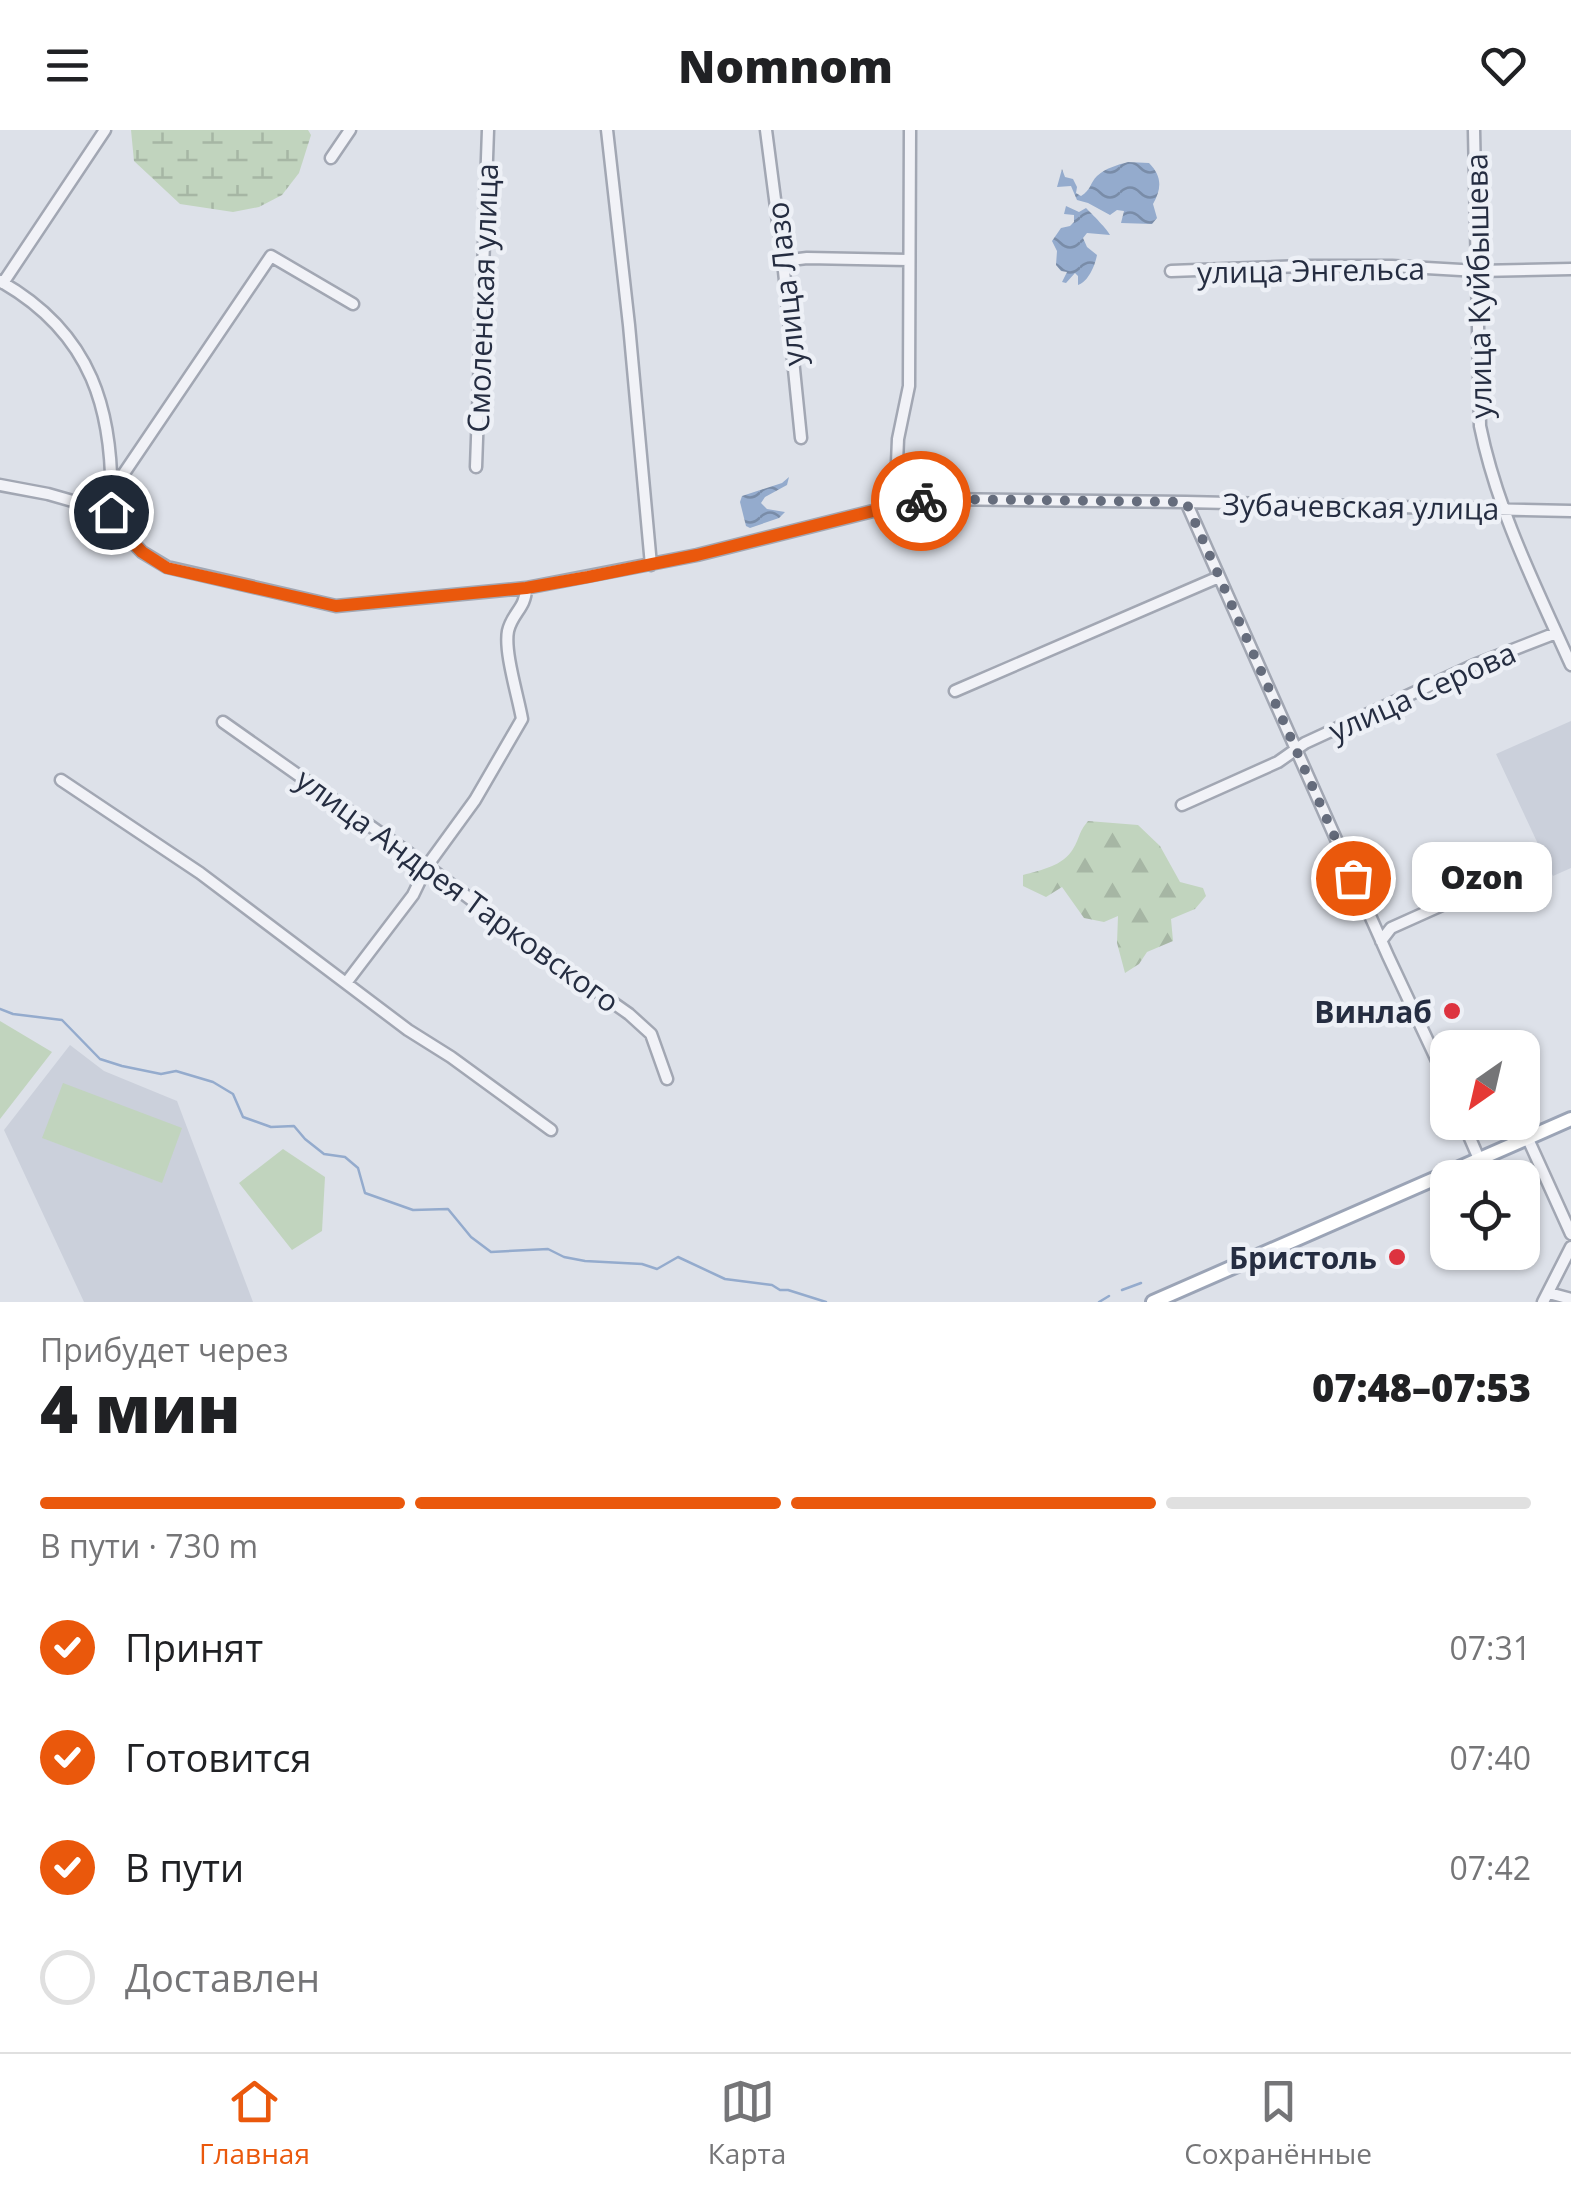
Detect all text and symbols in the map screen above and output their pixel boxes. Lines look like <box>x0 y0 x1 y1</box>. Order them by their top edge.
text: Nomnom <box>678 35 893 96</box>
icon: menu <box>40 38 95 93</box>
icon: heart <box>1476 38 1531 93</box>
street label: улица Куйбышева <box>1455 153 1501 419</box>
street label: Смоленская улица <box>457 163 507 433</box>
street label: улица Лазо <box>756 200 814 368</box>
street label: улица Энгельса <box>1197 248 1425 292</box>
courier <box>871 451 971 551</box>
pin <box>69 470 154 555</box>
icon: bike <box>894 474 949 529</box>
street label: Зубачевская улица <box>1222 483 1500 529</box>
icon: home <box>84 485 139 540</box>
street label: улица Серова <box>1322 631 1522 751</box>
street label: улица Андрея Тарковского <box>288 759 628 1021</box>
pin <box>1311 836 1396 921</box>
callout: Ozon <box>1413 843 1553 913</box>
icon: bag <box>1326 851 1381 906</box>
text: Ozon <box>1440 855 1524 898</box>
place label: Винлаб <box>1314 991 1432 1032</box>
marker: Винлаб <box>1441 1000 1463 1022</box>
north arrow <box>1430 1030 1540 1140</box>
map controls <box>1430 1030 1540 1270</box>
button: locate <box>1430 1160 1540 1270</box>
place label: Бристоль <box>1229 1237 1377 1278</box>
marker: Бристоль <box>1386 1246 1408 1268</box>
text: Прибудет через <box>40 1328 288 1371</box>
text: 07:48–07:53 <box>1312 1361 1531 1413</box>
text: 4 мин <box>40 1364 241 1452</box>
text: В пути · 730 m <box>40 1524 258 1567</box>
icon: check <box>40 1620 95 1675</box>
text: Принят <box>125 1621 263 1673</box>
text: 07:31 <box>1449 1626 1531 1669</box>
icon: check <box>40 1730 95 1785</box>
text: Готовится <box>125 1731 311 1783</box>
text: 07:40 <box>1449 1736 1531 1779</box>
icon: check <box>40 1840 95 1895</box>
text: В пути <box>125 1841 244 1893</box>
text: 07:42 <box>1449 1846 1531 1889</box>
text: Доставлен <box>125 1951 320 2003</box>
tab: Главная <box>199 2074 310 2172</box>
tab: Карта <box>708 2074 786 2172</box>
tab: Сохранённые <box>1184 2074 1372 2172</box>

